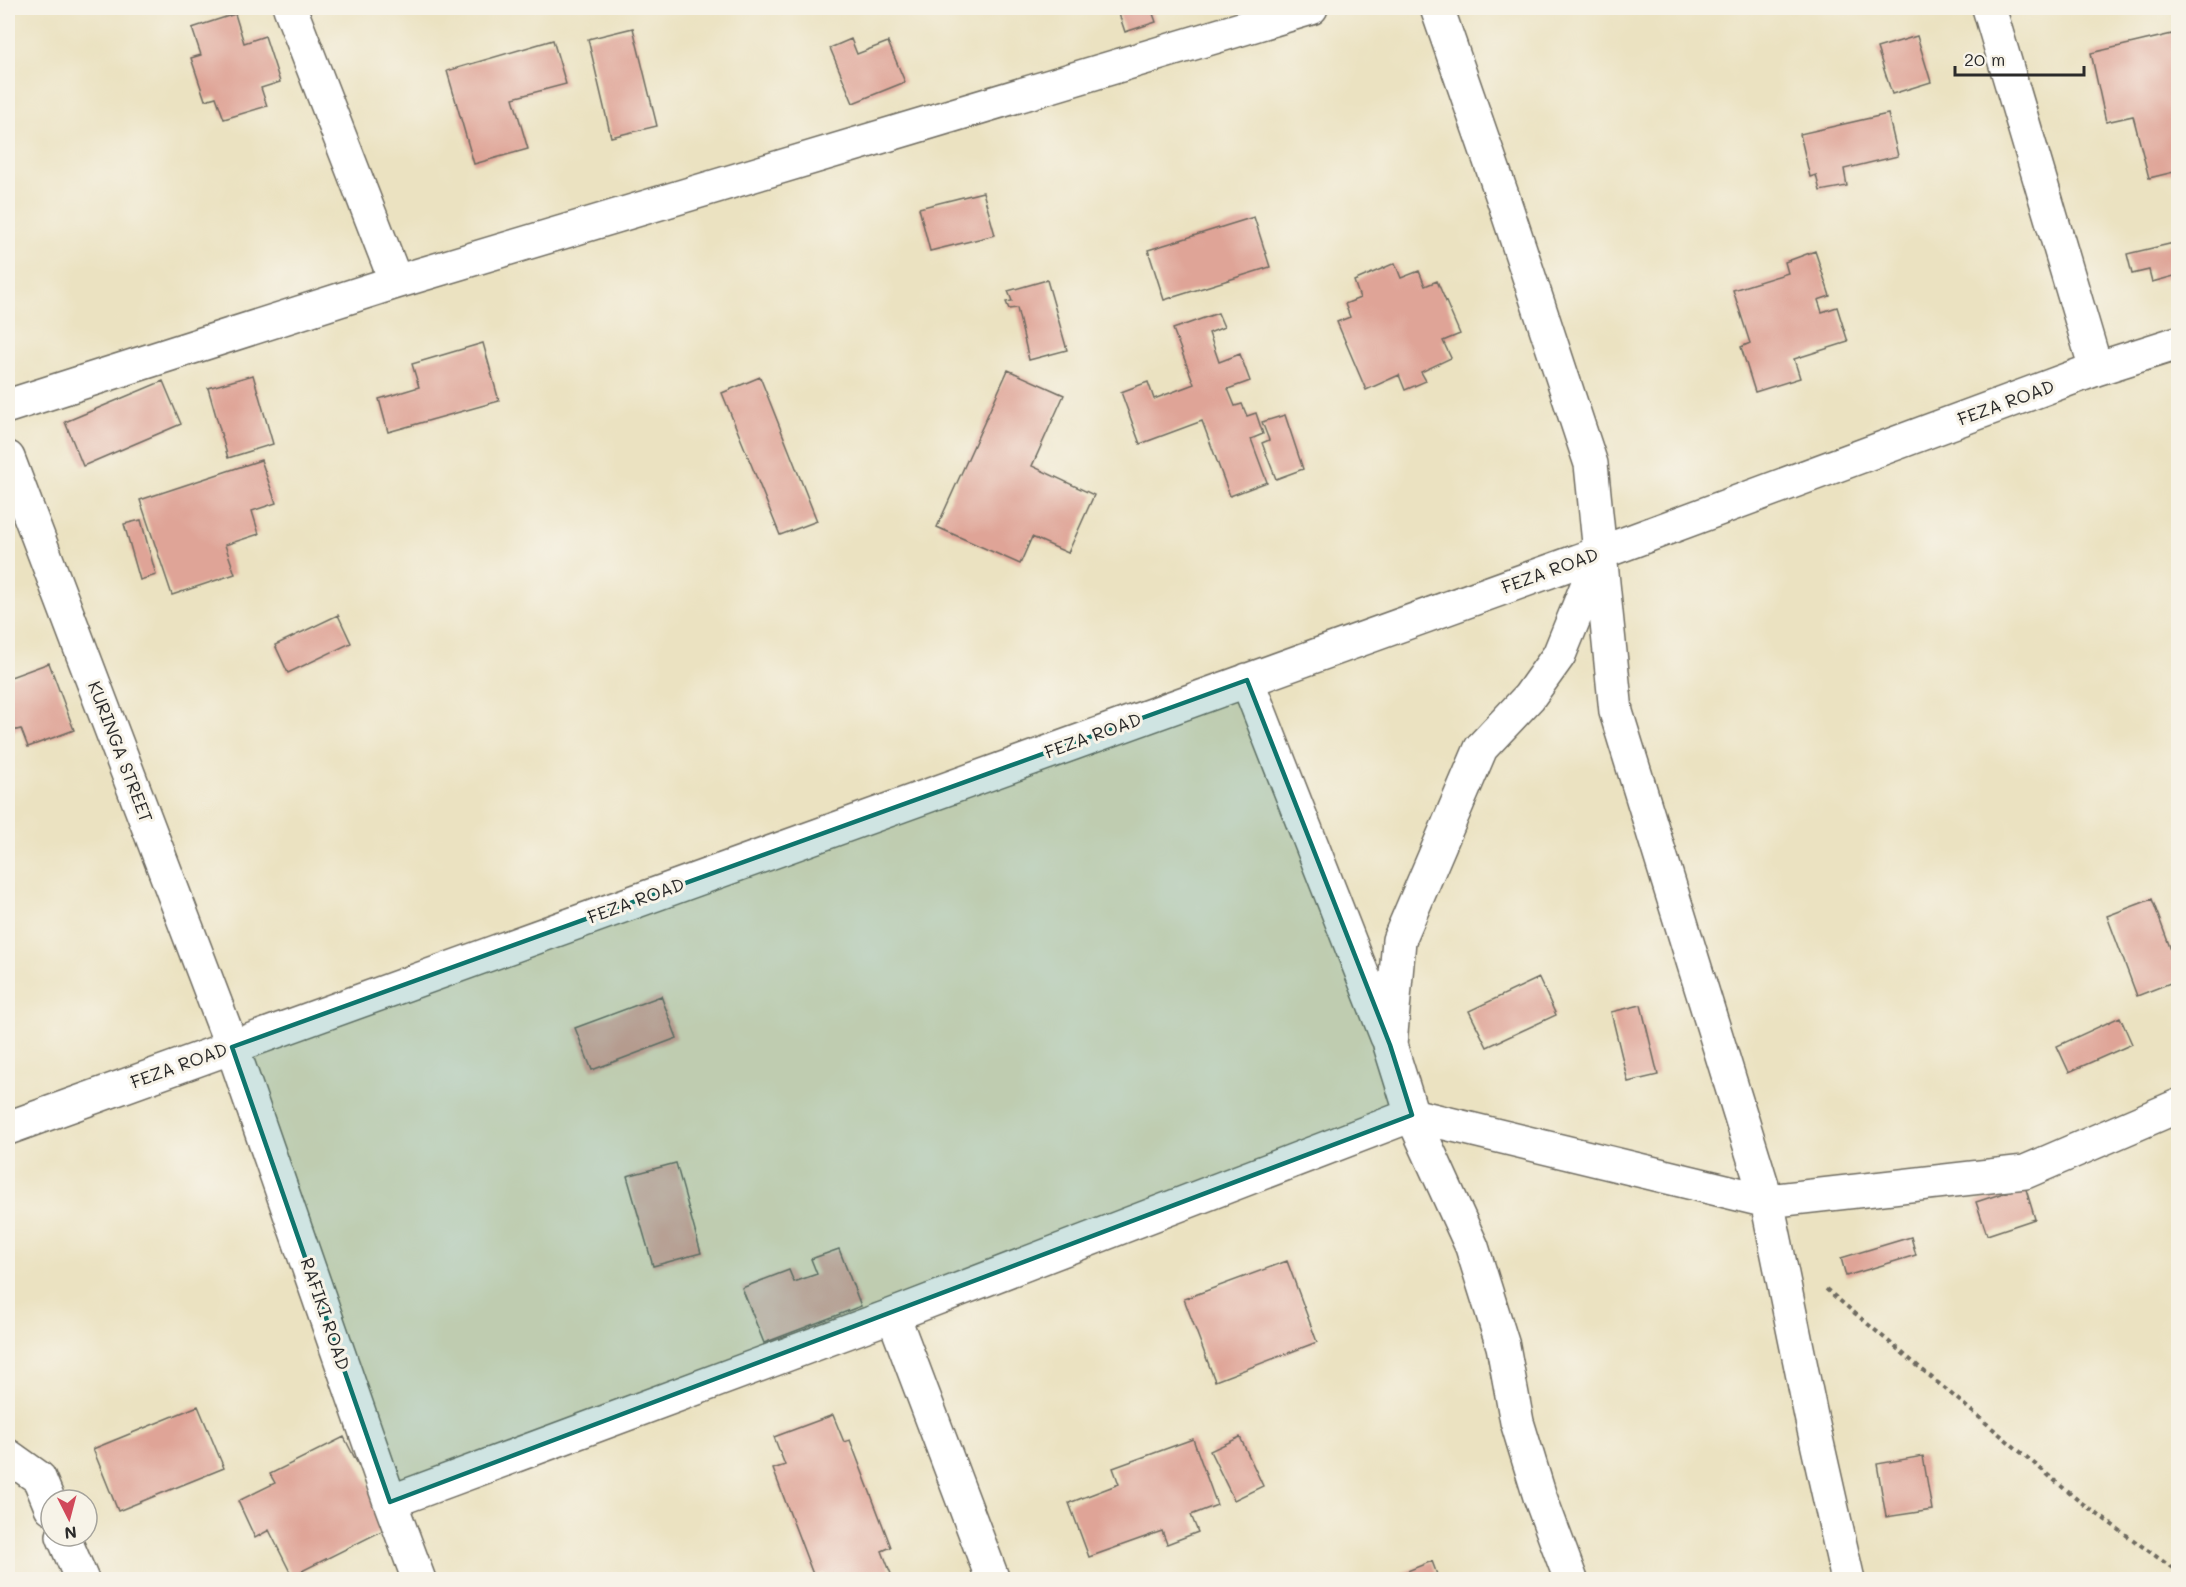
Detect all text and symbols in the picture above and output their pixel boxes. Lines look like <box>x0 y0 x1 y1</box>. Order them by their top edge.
scale bar <box>1955 39 2084 77</box>
text: 20 m <box>1964 47 2005 71</box>
street label: FEZA ROAD <box>1954 373 2057 431</box>
street label: FEZA ROAD <box>1498 541 1601 599</box>
street label: KURINGA STREET <box>83 678 159 826</box>
street label: FEZA ROAD <box>1041 706 1144 764</box>
street label: FEZA ROAD <box>584 871 687 929</box>
street label: FEZA ROAD <box>127 1036 230 1094</box>
street label: RAFIKI ROAD <box>296 1254 356 1373</box>
north arrow <box>39 1488 99 1548</box>
text: N <box>63 1522 78 1544</box>

